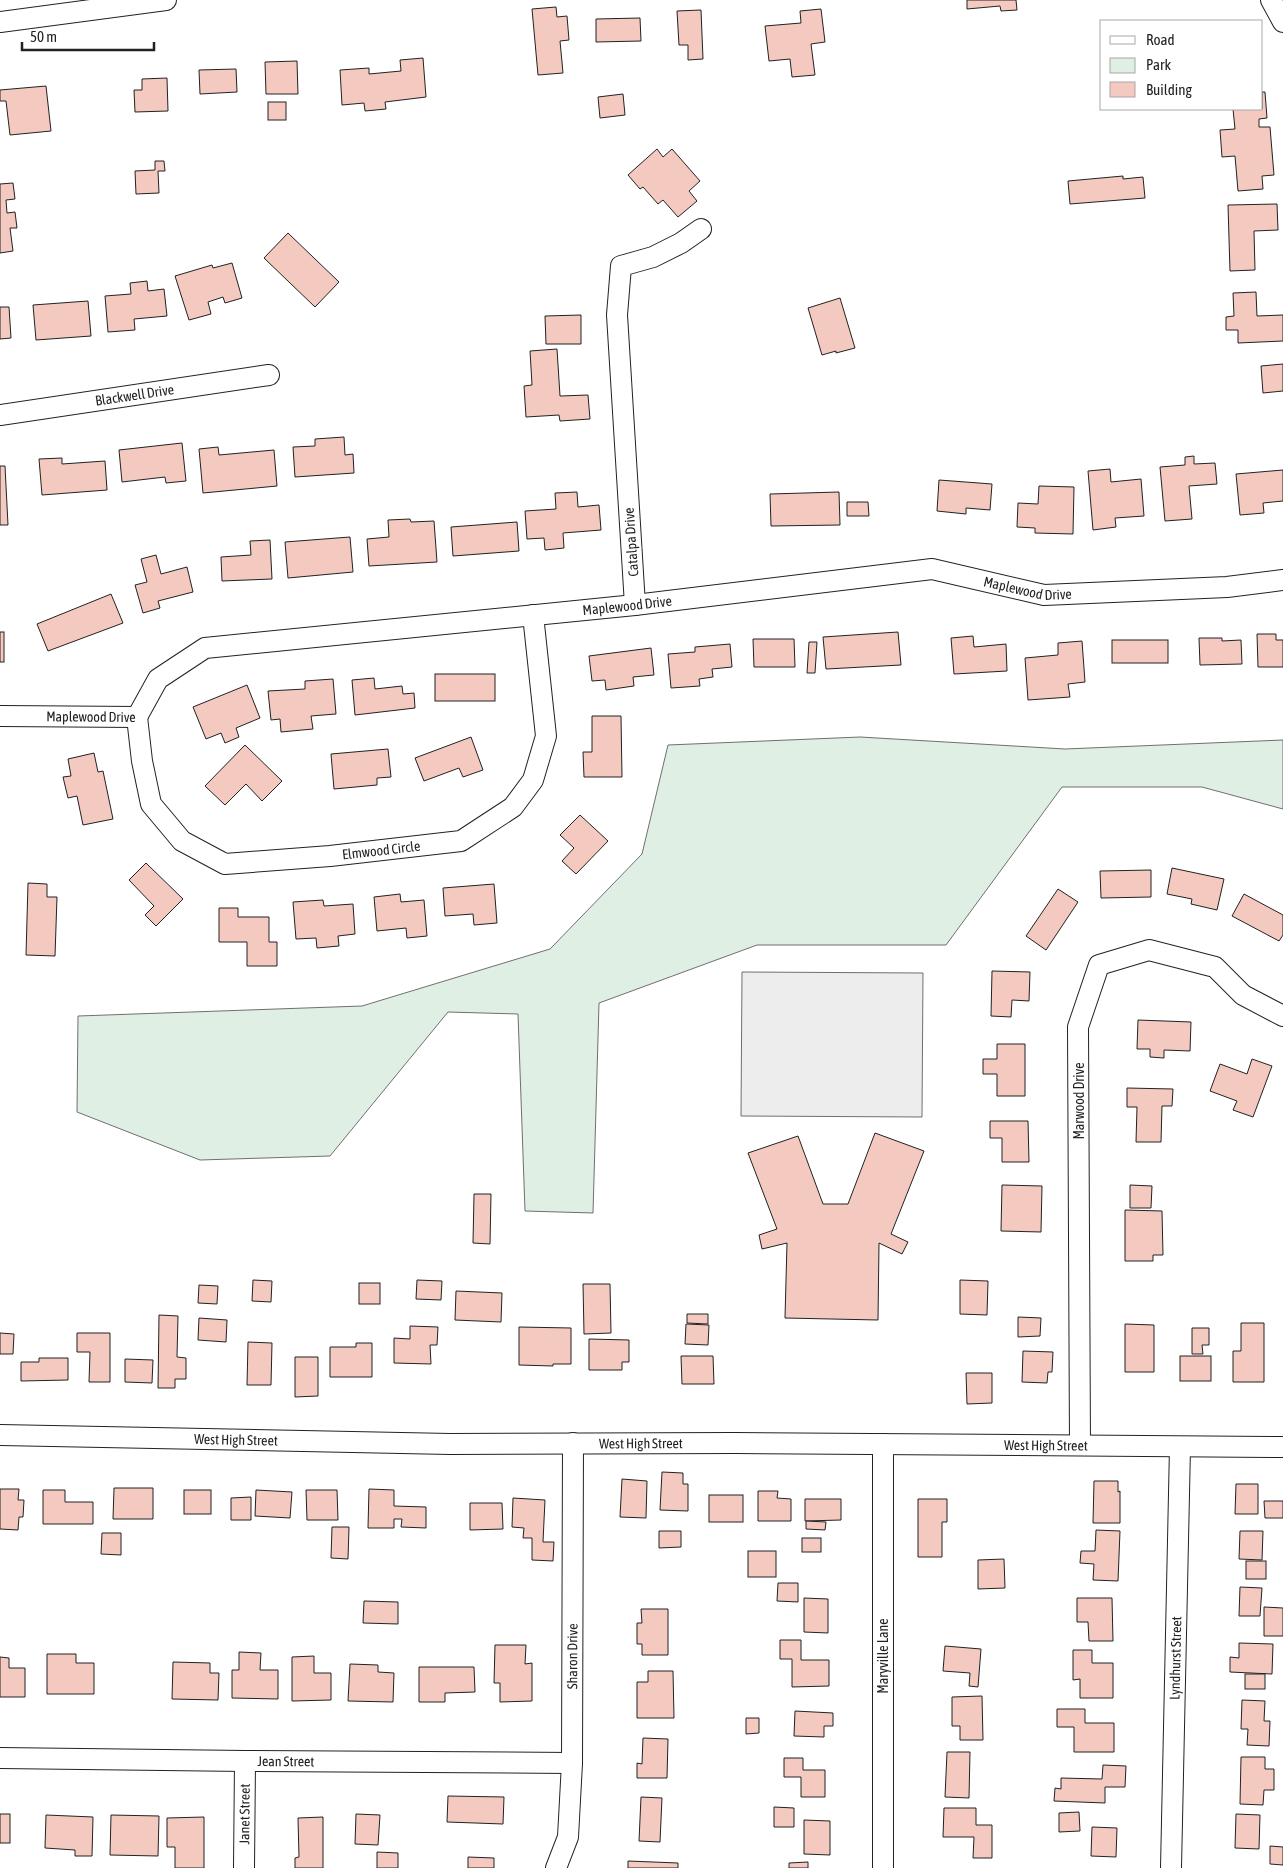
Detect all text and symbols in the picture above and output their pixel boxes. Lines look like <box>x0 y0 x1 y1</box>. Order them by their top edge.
scale bar <box>22 20 155 52</box>
legend <box>1100 20 1263 110</box>
text: 50 m <box>30 28 57 45</box>
text: Road <box>1146 31 1175 48</box>
text: Park <box>1146 56 1171 73</box>
text: Building <box>1146 81 1192 98</box>
street label: Blackwell Drive <box>94 381 175 409</box>
street label: Catalpa Drive <box>621 507 641 577</box>
street label: Maplewood Drive <box>982 573 1072 603</box>
street label: Maplewood Drive <box>582 593 673 618</box>
street label: Maplewood Drive <box>46 708 136 725</box>
street label: Elmwood Circle <box>341 838 421 863</box>
street label: Marwood Drive <box>1071 1062 1087 1140</box>
street label: West High Street <box>194 1431 278 1449</box>
street label: West High Street <box>599 1435 683 1451</box>
street label: West High Street <box>1004 1437 1088 1454</box>
street label: Lyndhurst Street <box>1167 1616 1184 1700</box>
street label: Maryville Lane <box>875 1618 891 1694</box>
street label: Sharon Drive <box>564 1623 580 1689</box>
street label: Jean Street <box>258 1753 314 1769</box>
street label: Janet Street <box>236 1783 253 1845</box>

